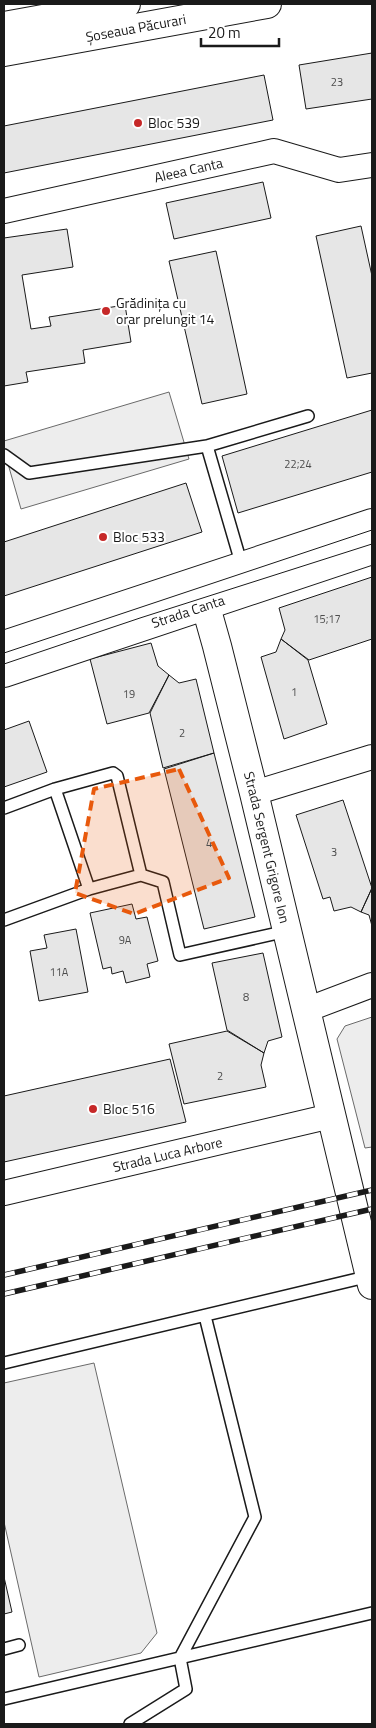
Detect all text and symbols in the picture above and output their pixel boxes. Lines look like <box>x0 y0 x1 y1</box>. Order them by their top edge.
street label: Șoseaua Păcurari <box>84 8 188 47</box>
scale bar <box>201 15 278 47</box>
text: 20 m <box>208 21 241 44</box>
house number: 23 <box>331 74 343 90</box>
place label: Bloc 539 <box>148 112 200 133</box>
marker: Bloc 539 <box>132 117 144 129</box>
street label: Aleea Canta <box>152 152 225 187</box>
place label: Grădinița cu orar prelungit 14 <box>116 292 215 329</box>
marker: Grădinița cu orar prelungit 14 <box>100 305 112 317</box>
house number: 22;24 <box>284 456 312 472</box>
place label: Bloc 533 <box>113 526 165 547</box>
marker: Bloc 533 <box>97 531 109 543</box>
street label: Strada Canta <box>149 589 227 633</box>
house number: 15;17 <box>313 611 341 627</box>
house number: 1 <box>291 684 297 700</box>
house number: 19 <box>123 686 135 702</box>
house number: 2 <box>179 725 185 741</box>
street label: Strada Sergent Grigore Ion <box>239 769 296 925</box>
house number: 4 <box>206 835 212 851</box>
house number: 3 <box>331 844 337 860</box>
house number: 9A <box>119 932 132 948</box>
house number: 11A <box>50 964 69 980</box>
house number: 8 <box>243 989 249 1005</box>
house number: 2 <box>217 1068 223 1084</box>
place label: Bloc 516 <box>103 1098 155 1119</box>
marker: Bloc 516 <box>87 1103 99 1115</box>
street label: Strada Luca Arbore <box>111 1131 224 1177</box>

